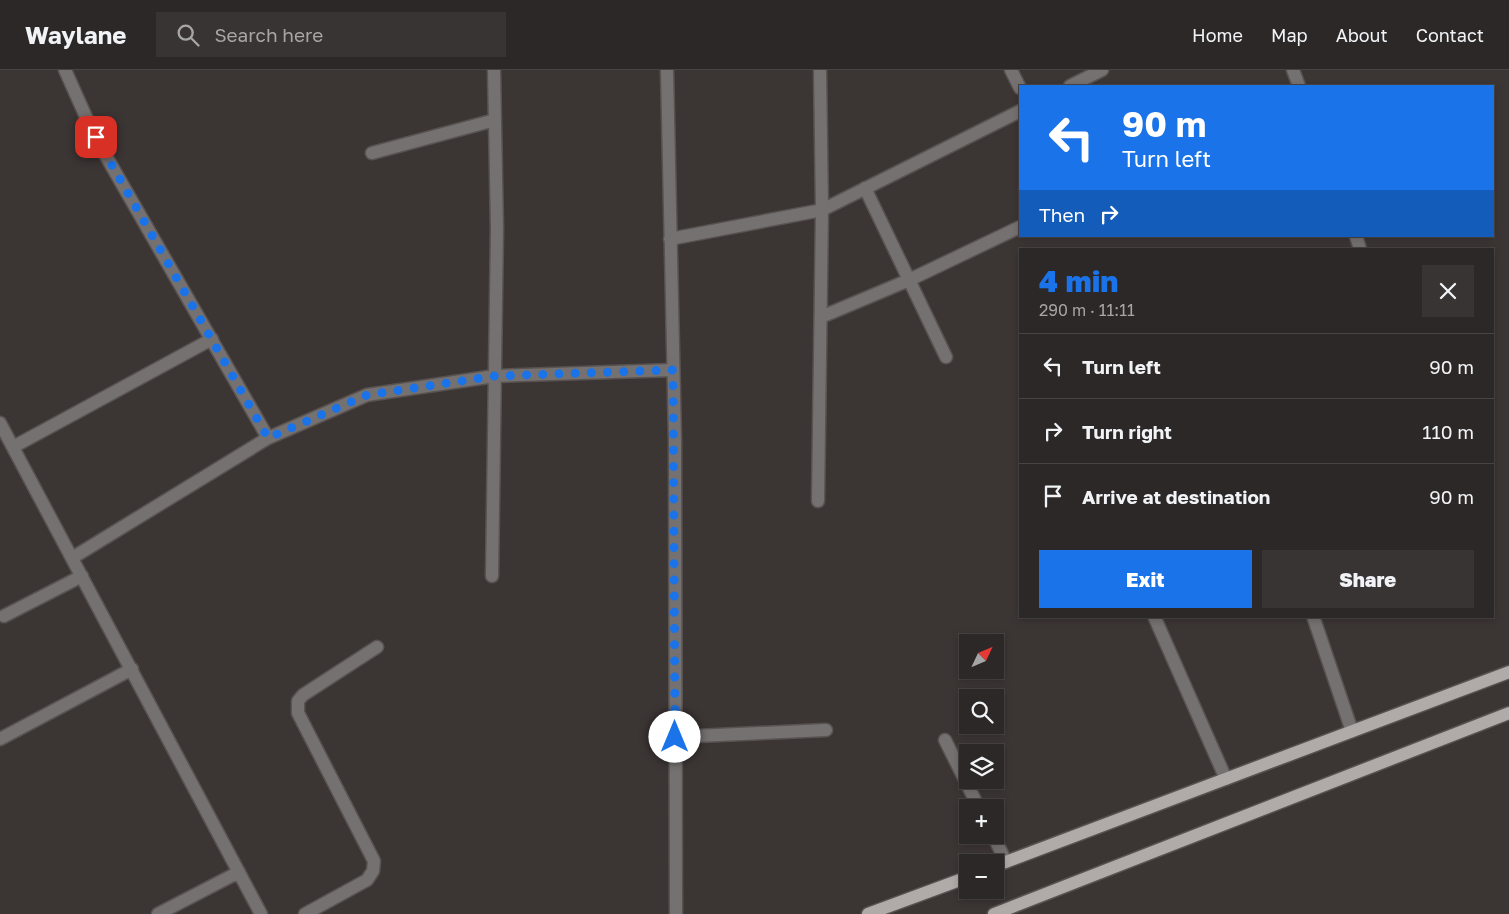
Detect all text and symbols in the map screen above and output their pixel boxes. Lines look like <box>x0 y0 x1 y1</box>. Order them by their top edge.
search box <box>156 12 506 57</box>
text: Waylane <box>25 20 126 49</box>
icon: search <box>174 21 202 49</box>
text: Search here <box>214 23 323 46</box>
text: Home <box>1192 24 1243 46</box>
text: Map <box>1271 24 1308 46</box>
text: About <box>1336 24 1388 46</box>
text: Contact <box>1416 24 1484 46</box>
text: 90 m <box>1122 103 1206 145</box>
icon: left <box>1039 105 1104 170</box>
pin <box>75 116 117 158</box>
icon: arrive <box>82 123 110 151</box>
text: Turn left <box>1122 145 1211 172</box>
icon: right <box>1095 200 1123 228</box>
text: Then <box>1039 203 1085 226</box>
text: 4 min <box>1039 263 1118 299</box>
button: close <box>1422 265 1474 317</box>
text: 290 m · 11:11 <box>1039 300 1135 320</box>
icon: left <box>1039 352 1067 380</box>
text: Turn left <box>1082 355 1161 378</box>
text: 90 m <box>1429 355 1474 378</box>
icon: right <box>1039 417 1067 445</box>
text: Turn right <box>1082 420 1172 443</box>
text: 110 m <box>1422 420 1474 443</box>
icon: arrive <box>1039 482 1067 510</box>
text: Arrive at destination <box>1082 485 1270 508</box>
text: 90 m <box>1429 485 1474 508</box>
button: Exit <box>1039 550 1252 608</box>
button: Share <box>1262 550 1474 608</box>
north arrow <box>959 634 1004 679</box>
map controls <box>959 634 1004 899</box>
button: search <box>959 689 1004 734</box>
position arrow <box>648 710 700 762</box>
button: layers <box>959 744 1004 789</box>
button: + <box>959 799 1004 844</box>
button: − <box>959 854 1004 899</box>

